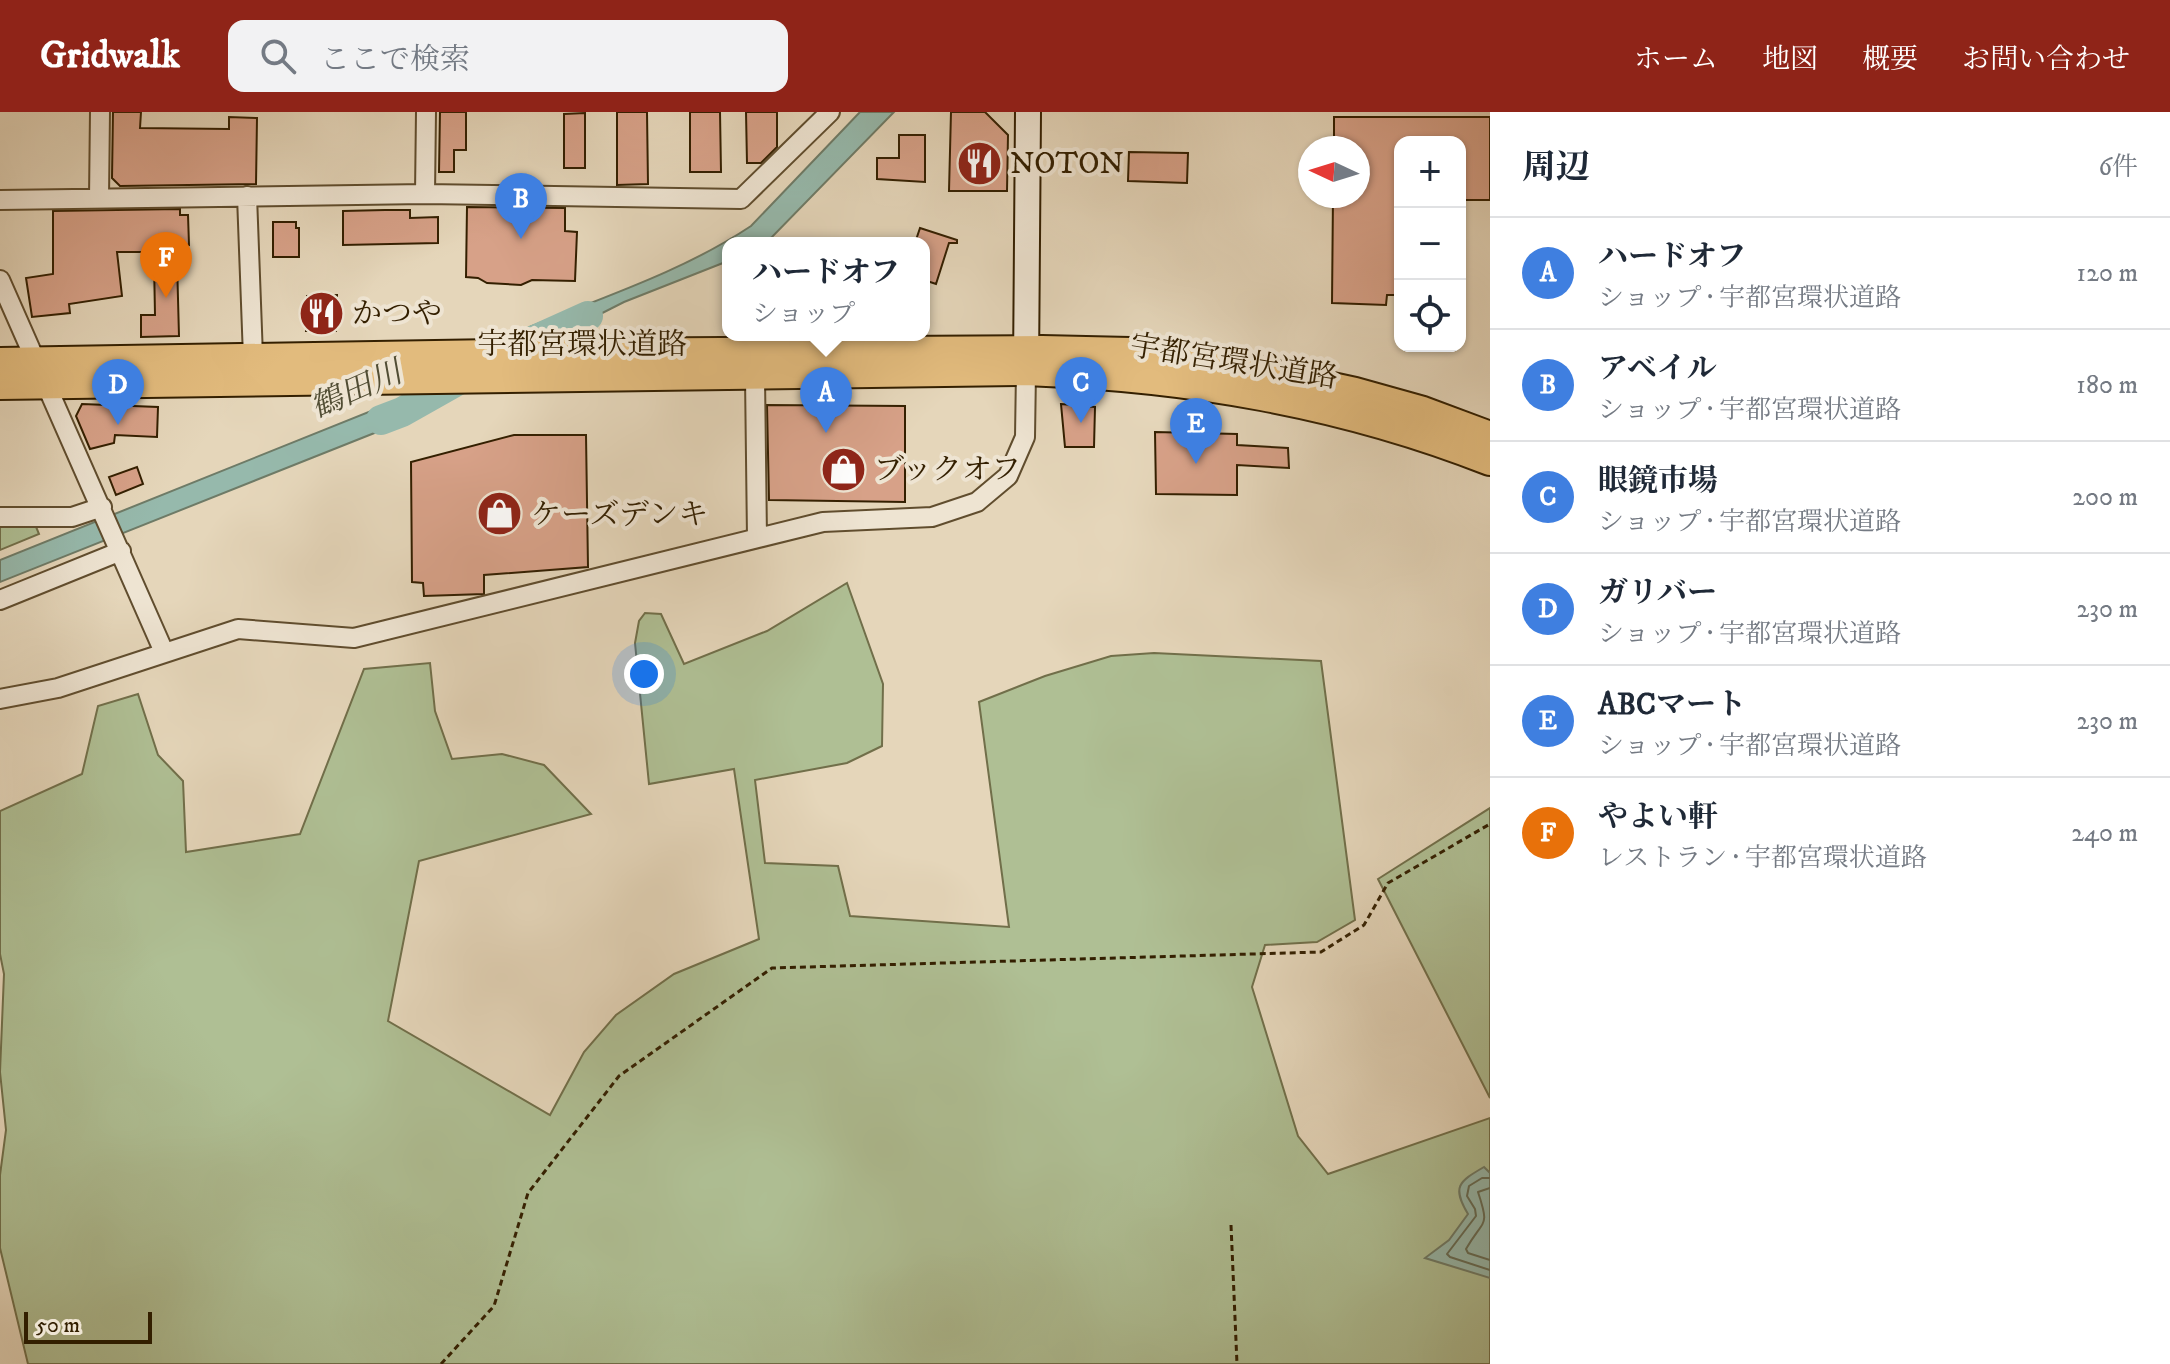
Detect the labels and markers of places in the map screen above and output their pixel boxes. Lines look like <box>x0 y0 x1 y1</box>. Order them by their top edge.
restaurant icon: NOTON <box>955 139 1003 187</box>
place label: NOTON <box>1010 146 1124 183</box>
pin: B <box>495 173 547 239</box>
pin: F <box>140 232 192 298</box>
restaurant icon: かつや <box>297 289 345 337</box>
place label: かつや <box>352 296 442 333</box>
pin: C <box>1055 357 1107 423</box>
pin: D <box>92 359 144 425</box>
pin: A <box>800 367 852 433</box>
pin: E <box>1170 398 1222 464</box>
shop icon: ブックオフ <box>819 445 867 493</box>
place label: ブックオフ <box>874 452 1021 489</box>
shop icon: ケーズデンキ <box>476 490 524 538</box>
place label: ケーズデンキ <box>531 497 708 534</box>

